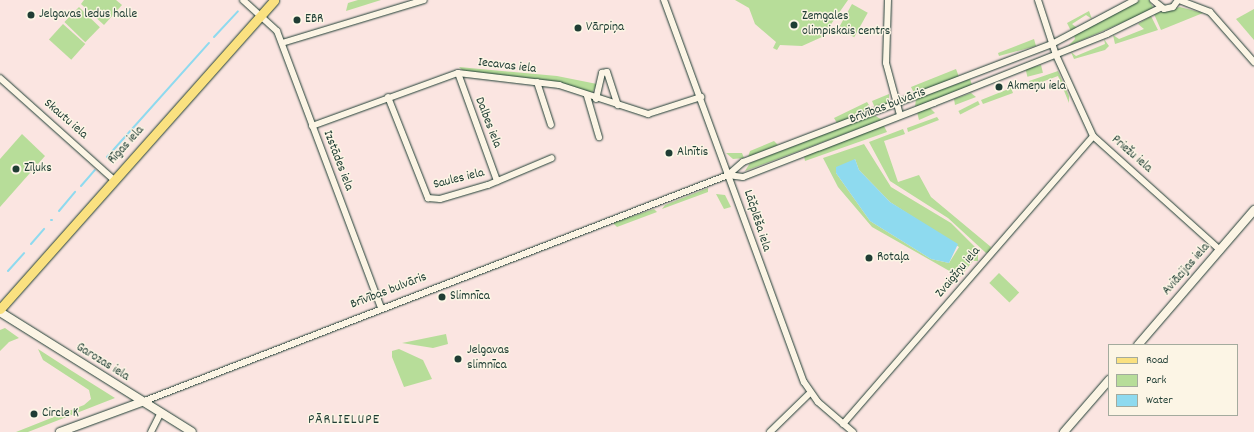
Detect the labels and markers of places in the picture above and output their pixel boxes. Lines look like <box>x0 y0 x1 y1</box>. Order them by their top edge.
place label: Jelgavas ledus halle <box>39 7 137 23</box>
marker: Jelgavas ledus halle <box>26 10 36 20</box>
place label: Zemgales olimpiskais centrs <box>802 10 890 41</box>
place label: EBR <box>305 12 323 28</box>
marker: EBR <box>292 15 302 25</box>
place label: Vārpiņa <box>586 20 624 36</box>
marker: Zemgales olimpiskais centrs <box>789 20 799 30</box>
marker: Vārpiņa <box>573 23 583 33</box>
place label: Akmeņu iela <box>1007 79 1066 95</box>
marker: Akmeņu iela <box>994 82 1004 92</box>
place label: Alnītis <box>677 145 708 161</box>
marker: Alnītis <box>664 148 674 158</box>
place label: Zīļuks <box>24 161 52 177</box>
marker: Zīļuks <box>11 164 21 174</box>
place label: Rotaļa <box>877 250 909 266</box>
marker: Rotaļa <box>864 253 874 263</box>
place label: Slimnīca <box>450 289 490 305</box>
marker: Slimnīca <box>437 292 447 302</box>
place label: Jelgavas slimnīca <box>467 344 509 375</box>
marker: Jelgavas slimnīca <box>452 353 464 365</box>
place label: Circle K <box>42 406 79 422</box>
marker: Circle K <box>29 409 39 419</box>

